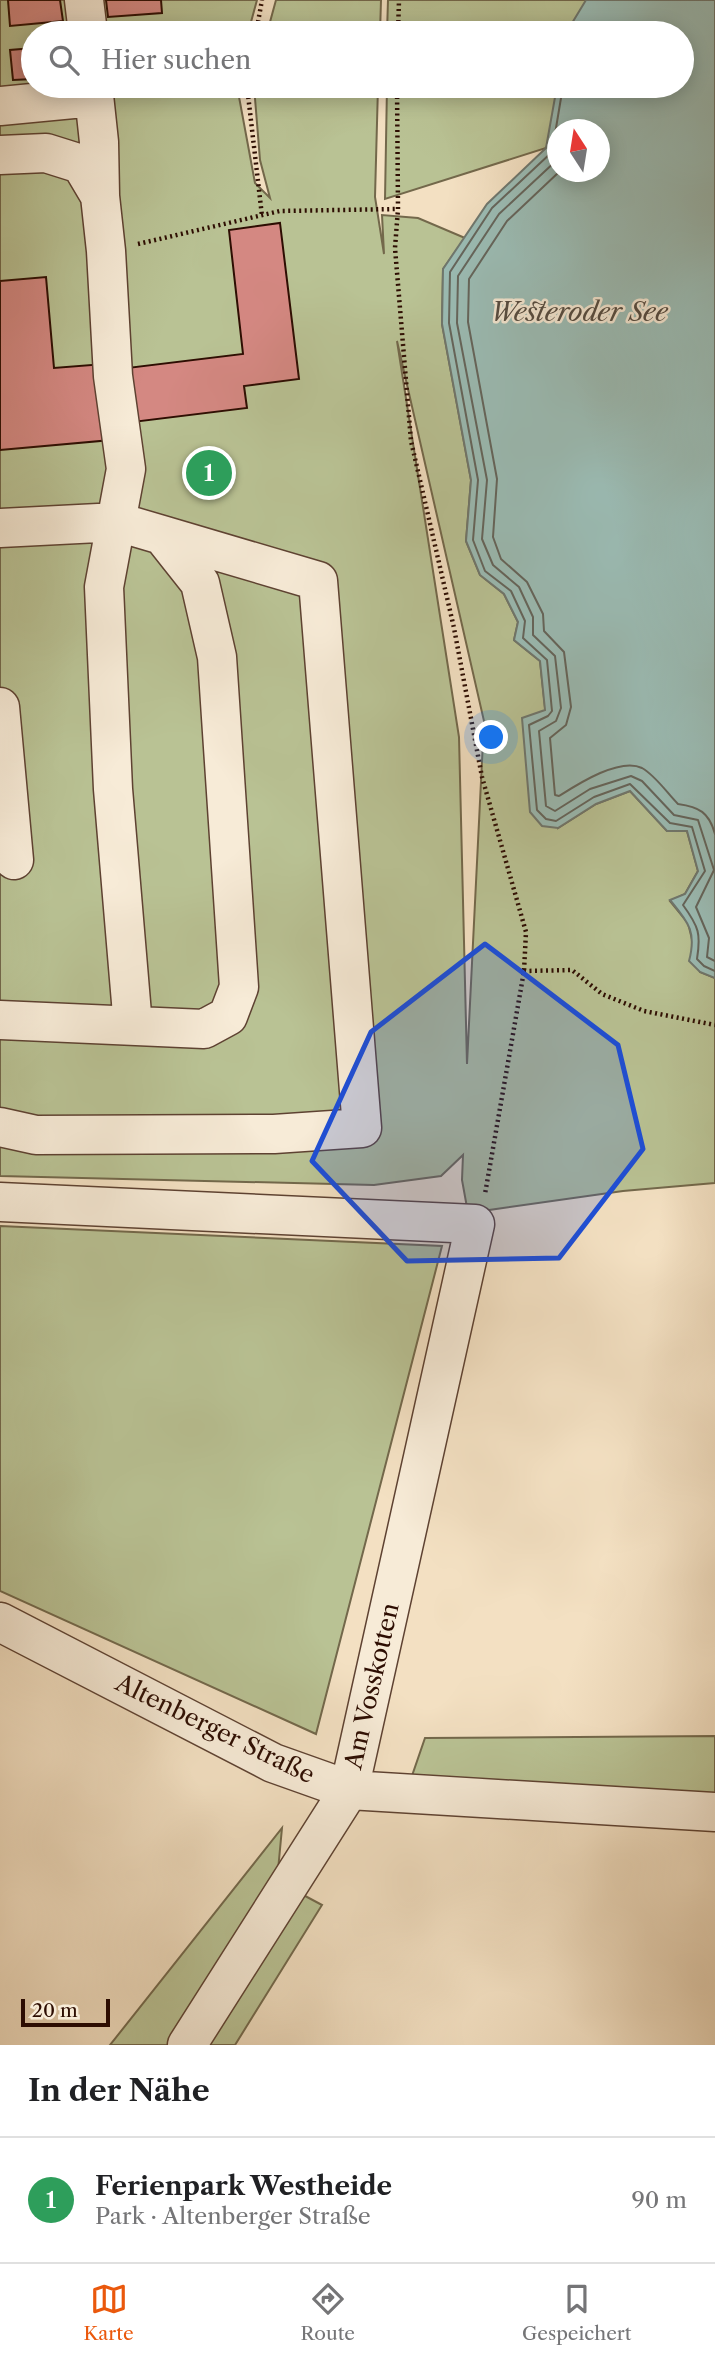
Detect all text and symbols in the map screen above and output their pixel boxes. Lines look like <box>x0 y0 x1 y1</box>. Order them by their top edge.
search box <box>21 21 694 98</box>
icon: search <box>45 41 83 79</box>
text: Hier suchen <box>101 44 251 76</box>
north arrow <box>547 119 610 182</box>
water label: Westeroder See <box>490 296 669 328</box>
pin: 1 <box>186 447 232 499</box>
your location <box>474 720 508 754</box>
street label: Am Vosskotten <box>338 1600 405 1773</box>
street label: Altenberger Straße <box>110 1667 319 1789</box>
scale bar <box>21 1996 110 2028</box>
text: 20 m <box>32 1999 78 2022</box>
text: In der Nähe <box>28 2072 210 2109</box>
text: Ferienpark Westheide <box>95 2170 392 2202</box>
text: 1 <box>46 2186 56 2214</box>
text: 90 m <box>631 2186 687 2214</box>
text: Park · Altenberger Straße <box>95 2202 371 2230</box>
tab: Karte <box>83 2280 134 2345</box>
tab: Route <box>301 2280 355 2345</box>
tab: Gespeichert <box>522 2280 632 2345</box>

